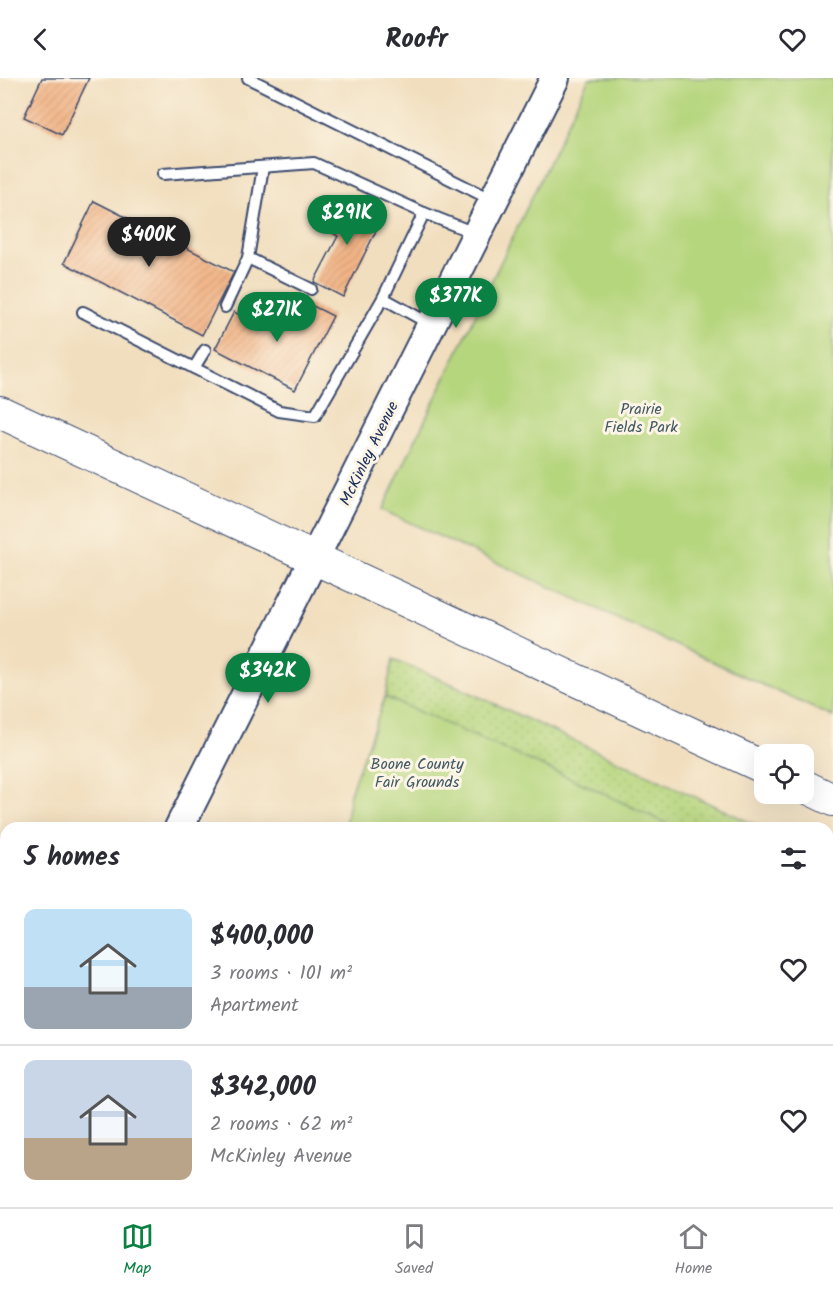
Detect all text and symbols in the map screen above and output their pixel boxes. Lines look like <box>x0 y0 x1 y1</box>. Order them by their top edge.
text: Roofr <box>385 18 448 61</box>
icon: back <box>24 23 57 56</box>
icon: heart <box>776 23 809 56</box>
pin: $291K <box>305 195 389 246</box>
text: $291K <box>321 198 373 230</box>
pin: $400K <box>107 217 191 268</box>
text: $400K <box>121 220 177 252</box>
pin: $377K <box>414 278 498 329</box>
text: $377K <box>429 281 483 313</box>
pin: $271K <box>235 292 319 343</box>
text: $271K <box>251 295 303 327</box>
street label: McKinley Avenue <box>333 397 406 510</box>
park label: Prairie Fields Park <box>604 397 678 440</box>
pin: $342K <box>226 653 310 704</box>
text: $342K <box>239 656 297 688</box>
map controls <box>754 744 814 804</box>
button: locate <box>754 744 814 804</box>
park label: Boone County Fair Grounds <box>370 752 464 795</box>
text: 5 homes <box>24 837 120 879</box>
icon: filters <box>777 842 810 875</box>
text: $400,000 <box>210 916 313 958</box>
icon: home <box>72 933 144 1005</box>
icon: heart <box>777 953 810 986</box>
text: 3 rooms · 101 m² <box>210 958 352 990</box>
text: Apartment <box>210 990 299 1022</box>
text: $342,000 <box>210 1067 316 1109</box>
icon: home <box>72 1084 144 1156</box>
icon: heart <box>777 1104 810 1137</box>
text: 2 rooms · 62 m² <box>210 1109 352 1141</box>
text: McKinley Avenue <box>210 1141 352 1173</box>
tab: Map <box>121 1220 154 1281</box>
tab: Saved <box>395 1220 433 1281</box>
tab: Home <box>674 1220 712 1281</box>

